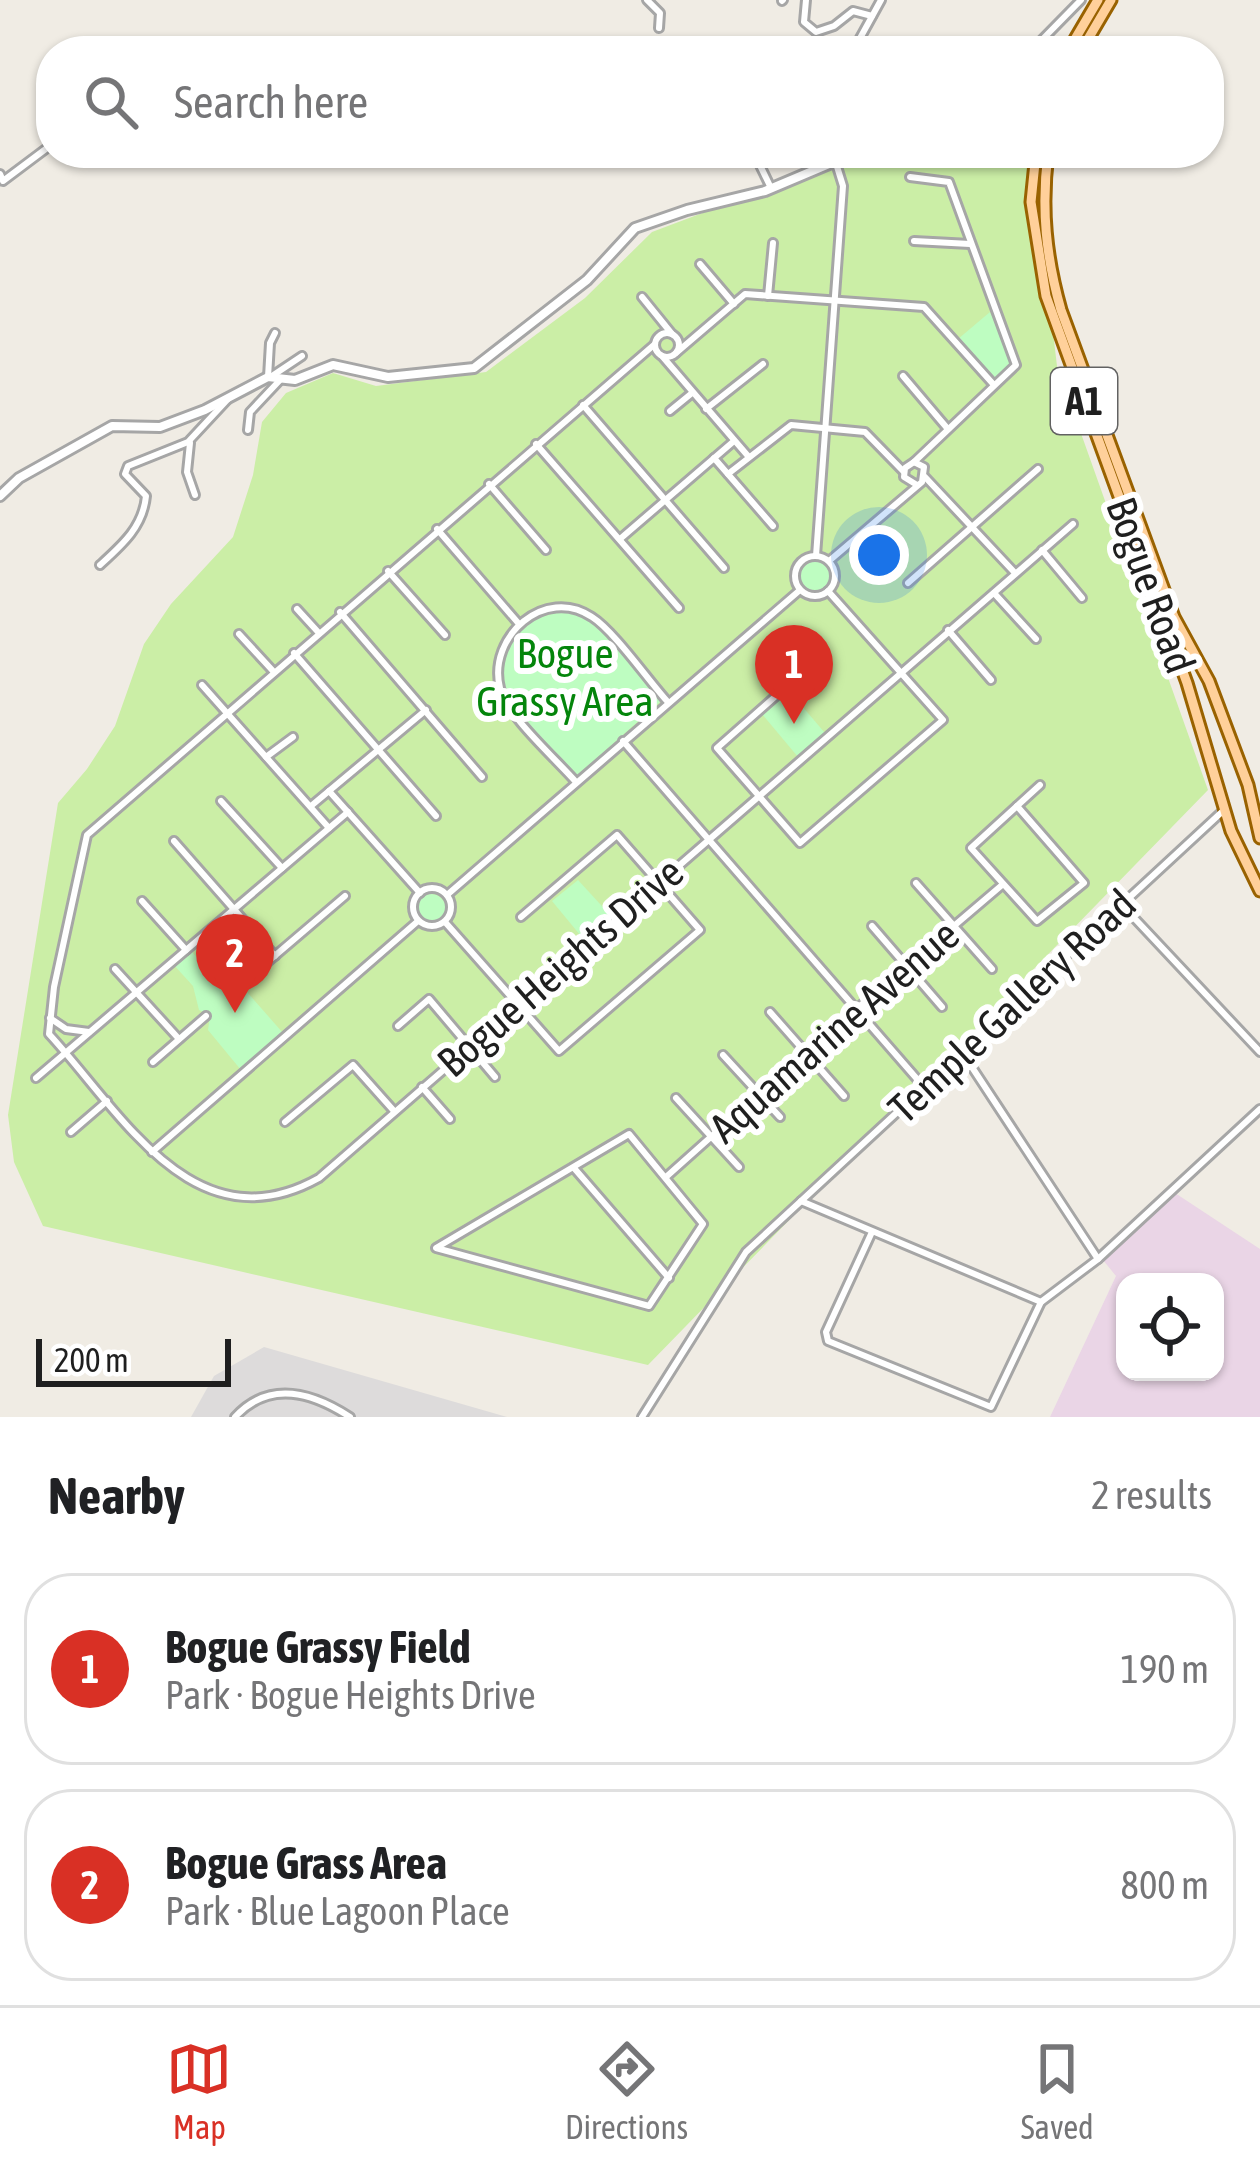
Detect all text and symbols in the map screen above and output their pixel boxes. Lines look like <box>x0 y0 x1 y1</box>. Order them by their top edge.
search box <box>36 36 1224 168</box>
icon: search <box>78 69 144 135</box>
text: Search here <box>174 76 368 128</box>
road number: A1 <box>1051 368 1117 434</box>
street label: Bogue Road <box>1097 491 1205 679</box>
your location <box>849 525 909 585</box>
pin: 1 <box>755 625 833 724</box>
park label: Bogue Grassy Area <box>476 629 654 725</box>
street label: Bogue Heights Drive <box>428 848 692 1086</box>
street label: Temple Gallery Road <box>879 880 1145 1132</box>
street label: Aquamarine Avenue <box>700 910 968 1152</box>
pin: 2 <box>196 914 274 1013</box>
map controls <box>1116 1273 1224 1381</box>
button: locate <box>1116 1273 1224 1381</box>
scale bar <box>36 1333 231 1386</box>
text: 200 m <box>54 1341 129 1379</box>
text: Nearby <box>48 1466 185 1525</box>
text: 2 results <box>1091 1473 1212 1517</box>
text: Bogue Grassy Field <box>165 1621 471 1673</box>
text: 1 <box>81 1647 99 1691</box>
text: 190 m <box>1121 1647 1209 1691</box>
text: Park · Bogue Heights Drive <box>165 1673 536 1717</box>
text: Bogue Grass Area <box>165 1837 447 1889</box>
text: 2 <box>81 1863 99 1907</box>
text: 800 m <box>1121 1863 1209 1907</box>
text: Park · Blue Lagoon Place <box>165 1889 510 1933</box>
tab: Map <box>166 2036 232 2146</box>
tab: Directions <box>565 2036 688 2146</box>
tab: Saved <box>1021 2036 1094 2146</box>

